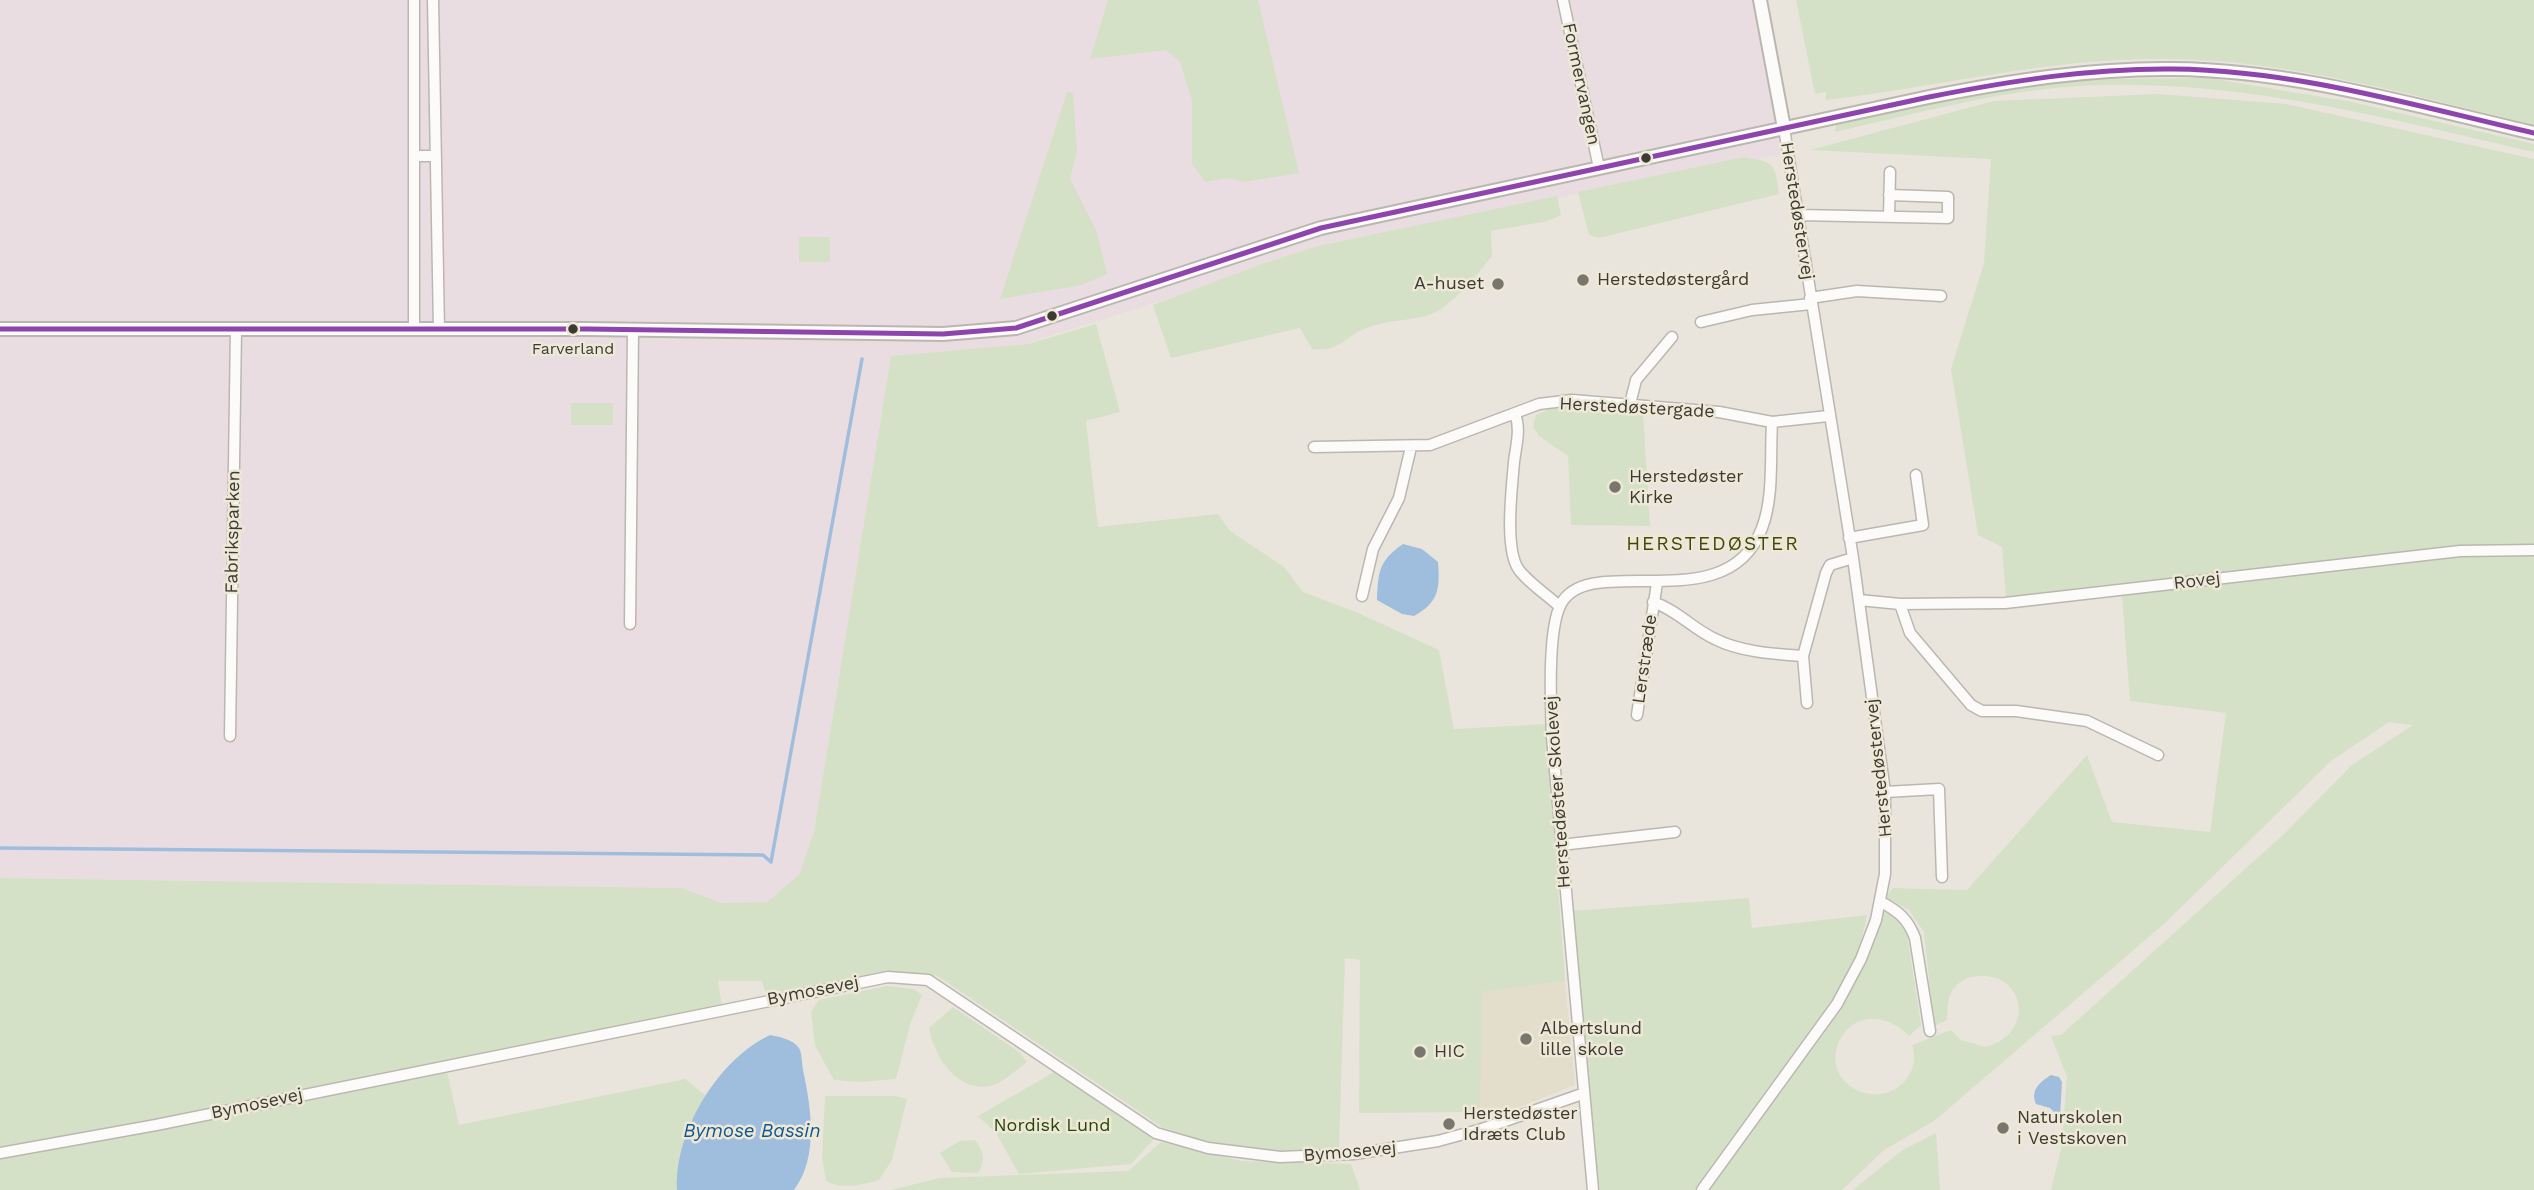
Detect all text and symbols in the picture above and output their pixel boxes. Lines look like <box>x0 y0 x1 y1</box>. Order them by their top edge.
street label: Formervangen <box>1557 21 1605 147</box>
street label: Herstedøstervej <box>1775 141 1819 281</box>
unlabelled marker <box>1639 151 1653 165</box>
place label: Herstedøstergård <box>1597 269 1749 291</box>
marker: Herstedøstergård <box>1575 272 1591 288</box>
place label: A-huset <box>1414 273 1484 295</box>
marker: A-huset <box>1490 276 1506 292</box>
unlabelled marker <box>1045 309 1059 323</box>
marker: Farverland <box>566 322 580 336</box>
place label: Farverland <box>532 339 614 359</box>
street label: Herstedøstergade <box>1559 393 1715 423</box>
place label: Herstedøster Kirke <box>1629 466 1744 508</box>
street label: Fabriksparken <box>221 470 245 594</box>
marker: Herstedøster Kirke <box>1607 479 1623 495</box>
district label: HERSTEDØSTER <box>1628 533 1798 555</box>
street label: Rovej <box>2172 567 2222 595</box>
street label: Lerstræde <box>1628 613 1662 705</box>
street label: Herstedøster Skolevej <box>1540 695 1576 889</box>
street label: Herstedøstervej <box>1861 698 1897 838</box>
street label: Bymosevej <box>765 972 861 1010</box>
place label: Albertslund lille skole <box>1540 1018 1642 1060</box>
marker: Albertslund lille skole <box>1518 1031 1534 1047</box>
place label: HIC <box>1434 1041 1465 1063</box>
marker: HIC <box>1412 1044 1428 1060</box>
street label: Bymosevej <box>209 1084 305 1124</box>
place label: Herstedøster Idræts Club <box>1463 1103 1578 1146</box>
place label: Naturskolen i Vestskoven <box>2017 1107 2127 1150</box>
park label: Nordisk Lund <box>994 1115 1110 1137</box>
marker: Herstedøster Idræts Club <box>1441 1116 1457 1132</box>
water label: Bymose Bassin <box>683 1120 821 1142</box>
marker: Naturskolen i Vestskoven <box>1995 1120 2011 1136</box>
street label: Bymosevej <box>1303 1137 1397 1167</box>

